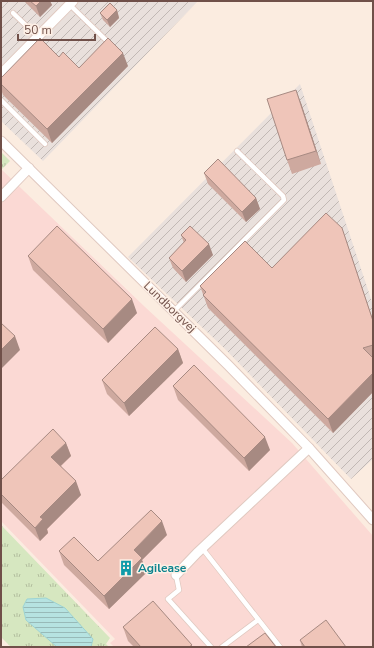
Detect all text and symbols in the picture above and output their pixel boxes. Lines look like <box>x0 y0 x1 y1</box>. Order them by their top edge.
scale bar <box>18 16 95 42</box>
text: 50 m <box>24 22 52 38</box>
street label: Lundborgvej <box>140 278 200 336</box>
building icon: Agilease <box>117 559 135 577</box>
place label: Agilease <box>138 560 187 576</box>

